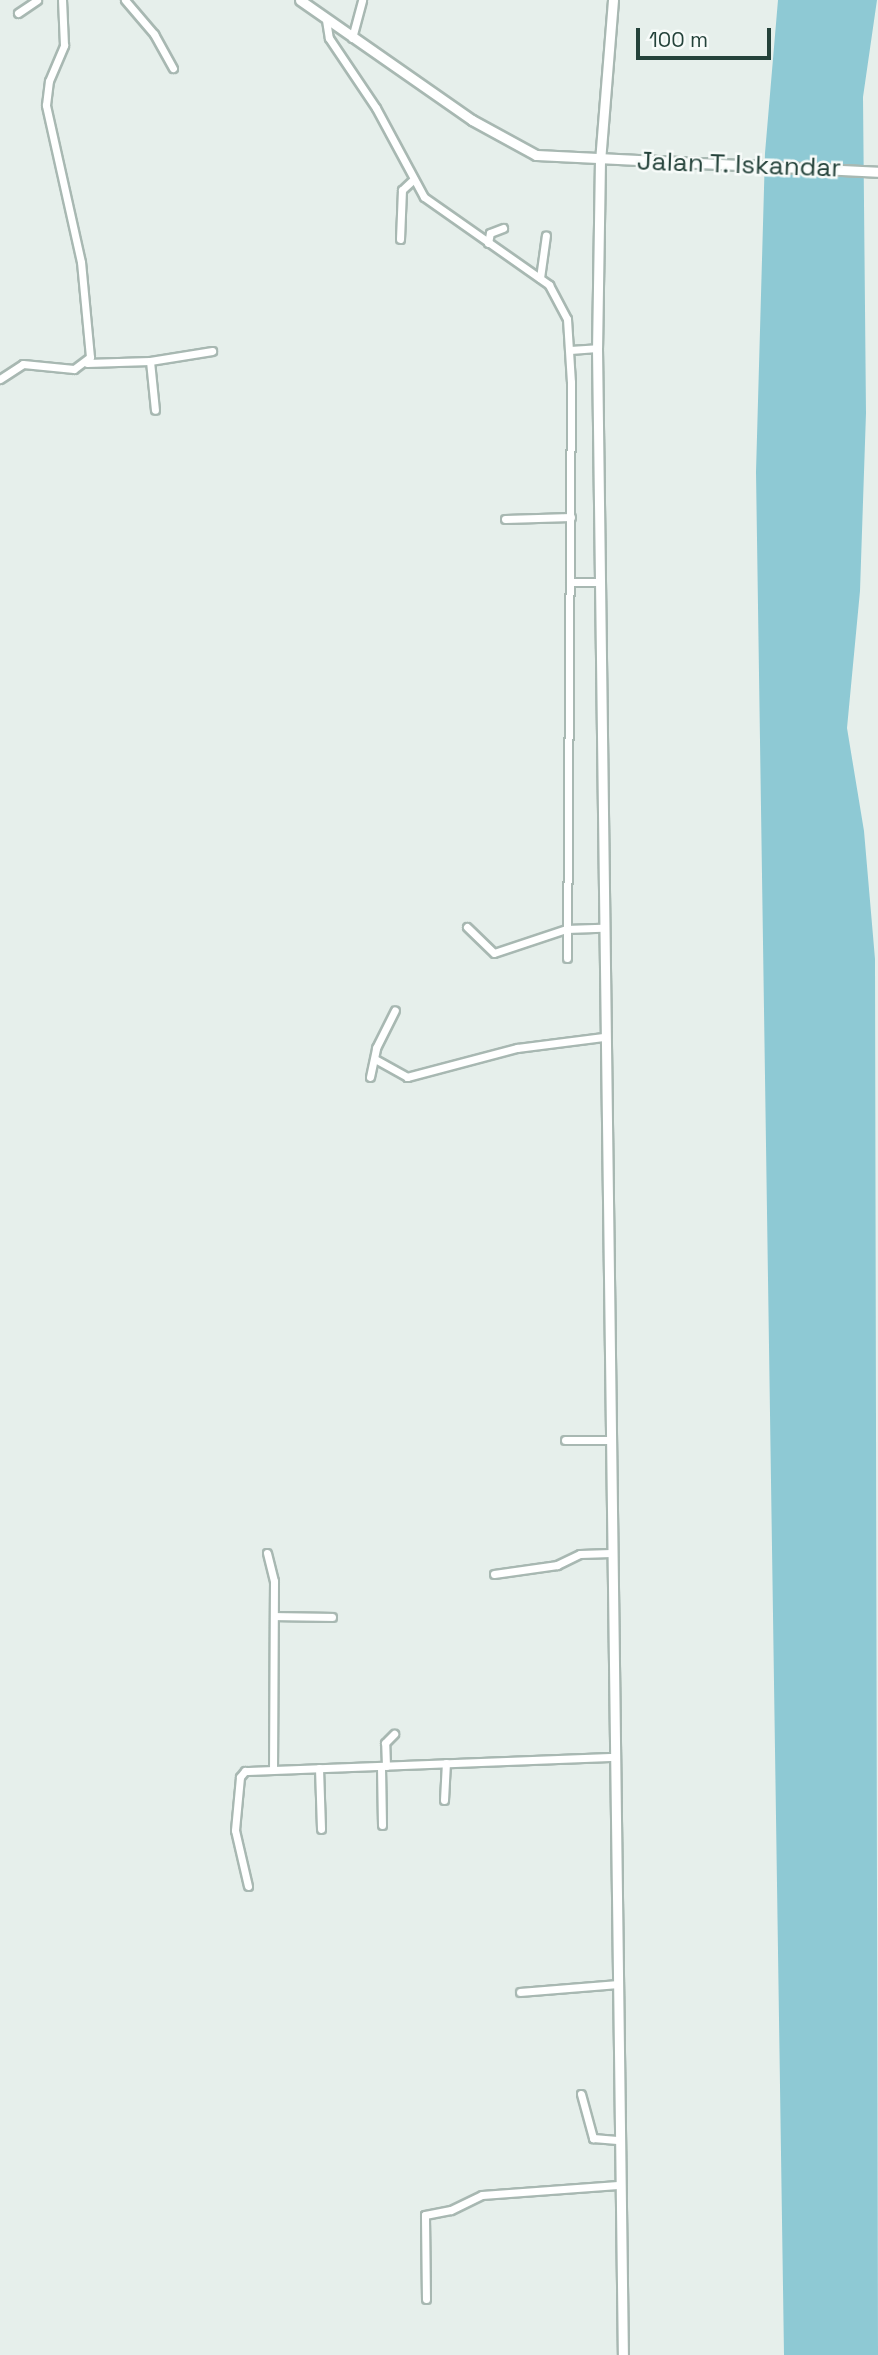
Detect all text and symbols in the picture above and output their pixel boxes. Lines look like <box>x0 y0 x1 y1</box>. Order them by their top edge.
scale bar <box>640 14 775 58</box>
text: 100 m <box>649 26 708 53</box>
street label: Jalan T. Iskandar <box>636 146 842 184</box>

